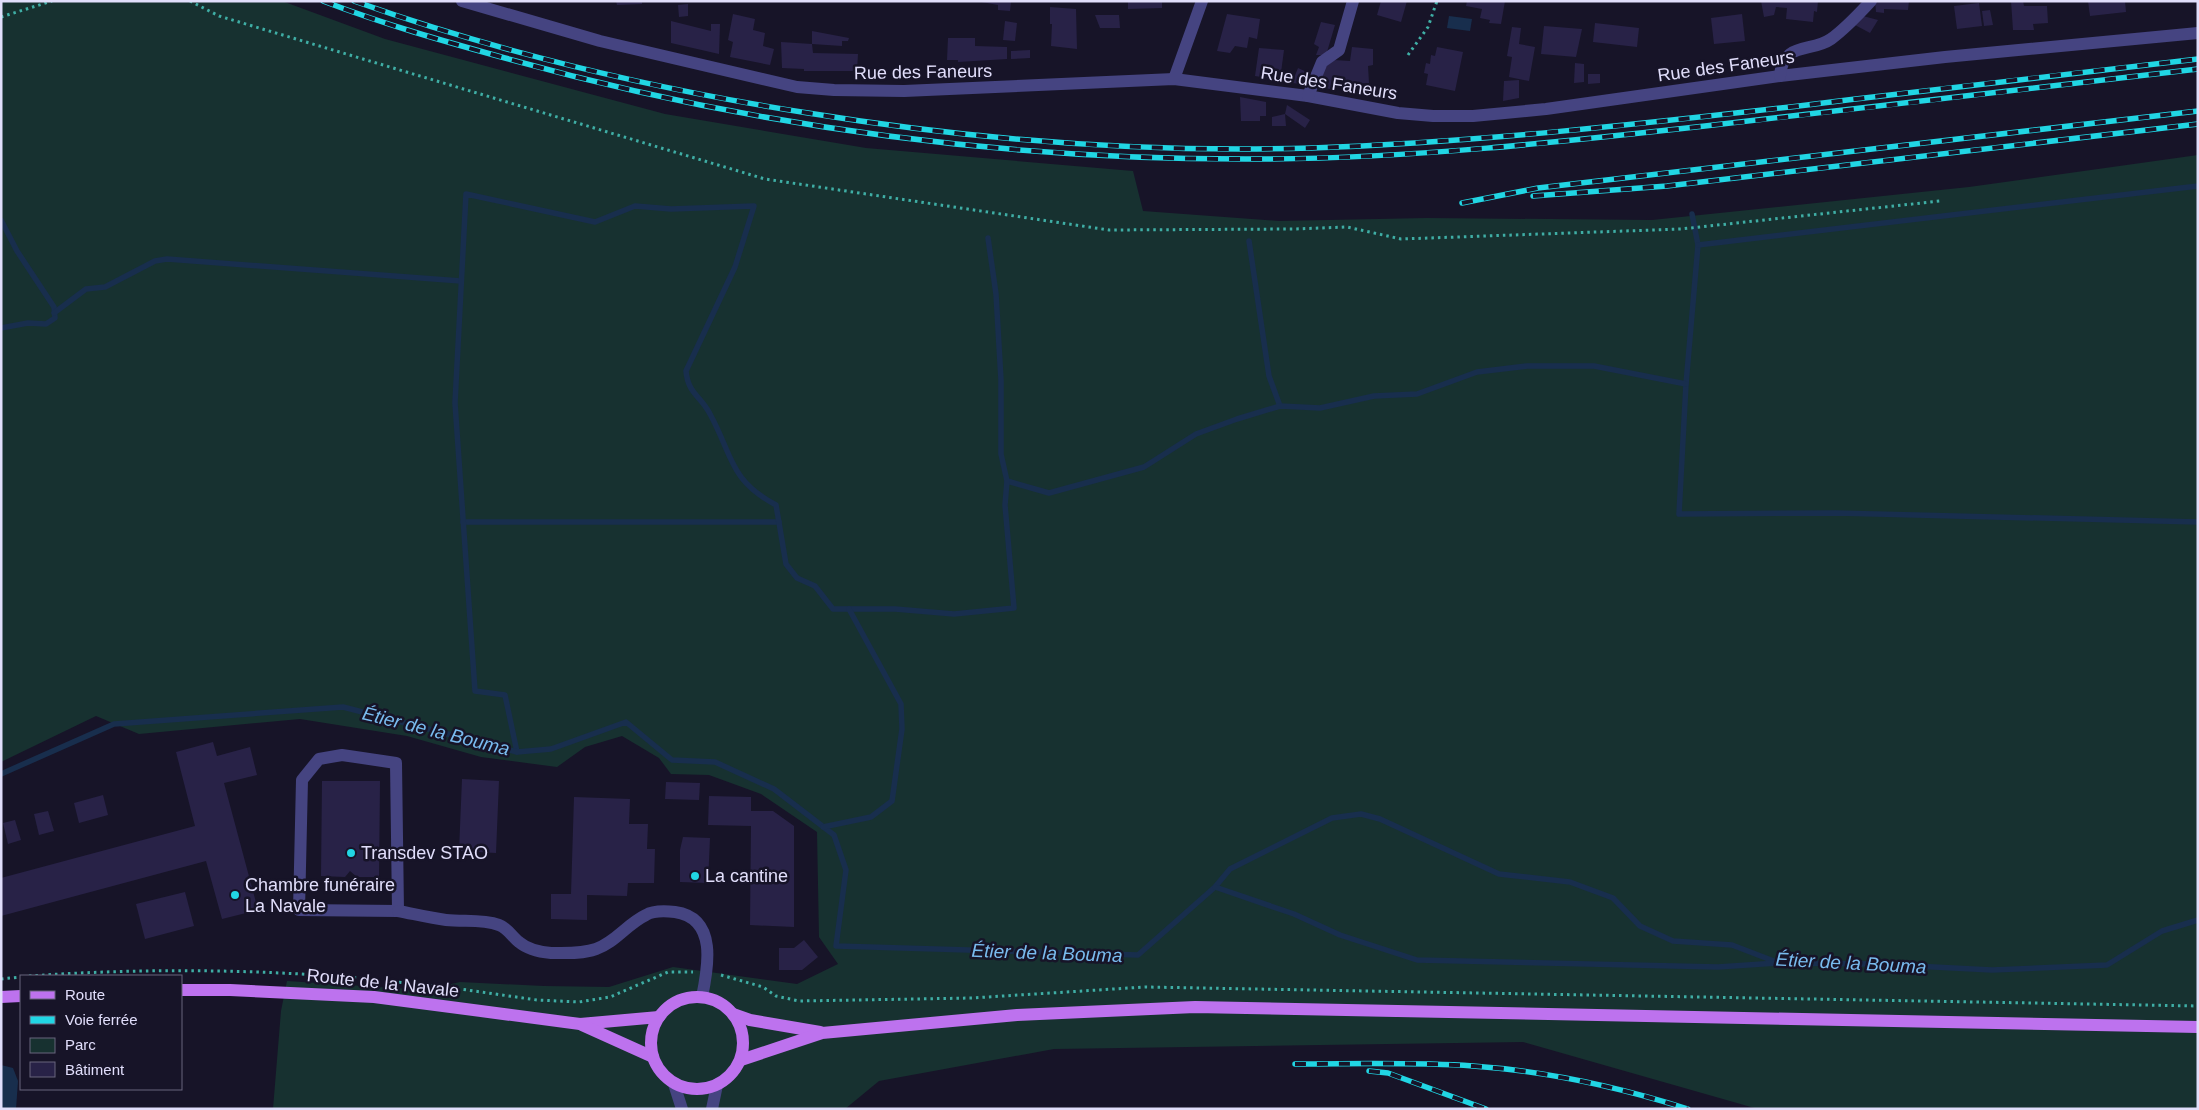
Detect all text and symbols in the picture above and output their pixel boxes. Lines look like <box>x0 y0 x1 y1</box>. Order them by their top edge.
street label: Rue des Faneurs <box>1656 46 1796 86</box>
street label: Rue des Faneurs <box>854 61 992 83</box>
street label: Rue des Faneurs <box>1259 62 1399 104</box>
water label: Étier de la Bouma <box>360 703 512 759</box>
place label: Transdev STAO <box>361 843 488 863</box>
marker: Transdev STAO <box>345 847 357 859</box>
place label: La cantine <box>705 866 788 886</box>
marker: La cantine <box>689 870 701 882</box>
place label: Chambre funéraire La Navale <box>245 875 395 916</box>
marker: Chambre funéraire La Navale <box>229 889 241 901</box>
water label: Étier de la Bouma <box>971 940 1123 966</box>
water label: Étier de la Bouma <box>1775 949 1927 977</box>
street label: Route de la Navale <box>306 965 460 1001</box>
legend <box>20 975 182 1090</box>
text: Route <box>65 986 105 1003</box>
text: Voie ferrée <box>65 1011 138 1028</box>
text: Parc <box>65 1036 96 1053</box>
text: Bâtiment <box>65 1061 125 1078</box>

